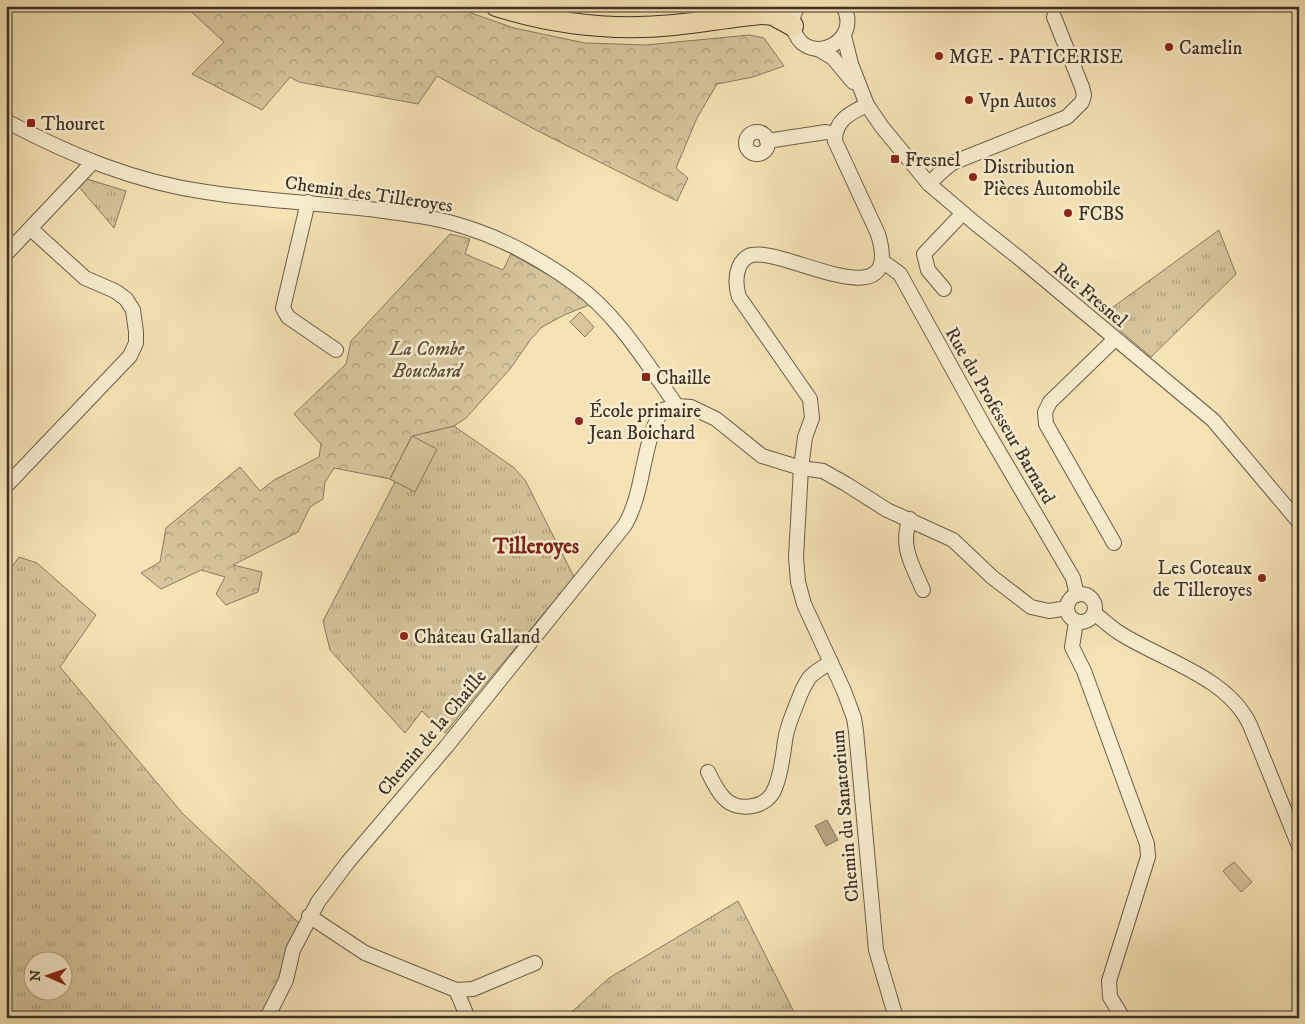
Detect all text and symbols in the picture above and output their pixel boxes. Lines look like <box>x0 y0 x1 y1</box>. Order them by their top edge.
place label: Camelin <box>1179 37 1242 60</box>
marker: Camelin <box>1163 41 1175 53</box>
place label: MGE - PATICERISE <box>949 46 1123 69</box>
marker: MGE - PATICERISE <box>933 50 945 62</box>
place label: Vpn Autos <box>978 90 1056 113</box>
marker: Vpn Autos <box>963 94 975 106</box>
place label: Thouret <box>41 113 105 136</box>
marker: Thouret <box>25 117 37 129</box>
place label: Fresnel <box>905 149 961 172</box>
marker: Fresnel <box>889 153 901 165</box>
place label: Distribution Pièces Automobile <box>983 156 1121 201</box>
street label: Chemin des Tilleroyes <box>283 171 454 218</box>
marker: Distribution Pièces Automobile <box>967 171 979 183</box>
place label: FCBS <box>1078 203 1124 226</box>
marker: FCBS <box>1062 207 1074 219</box>
street label: Rue Fresnel <box>1048 258 1132 333</box>
street label: Rue du Professeur Barnard <box>940 323 1060 509</box>
park label: La Combe Bouchard <box>389 338 465 383</box>
place label: Chaille <box>656 367 711 390</box>
marker: Chaille <box>640 371 652 383</box>
place label: École primaire Jean Boichard <box>587 399 701 445</box>
marker: École primaire Jean Boichard <box>573 415 585 427</box>
district label: Tilleroyes <box>492 534 579 560</box>
place label: Les Coteaux de Tilleroyes <box>1153 557 1253 602</box>
marker: Les Coteaux de Tilleroyes <box>1256 572 1268 584</box>
place label: Château Galland <box>414 626 541 649</box>
marker: Château Galland <box>398 630 410 642</box>
street label: Chemin de la Chaille <box>373 665 492 801</box>
street label: Chemin du Sanatorium <box>827 729 864 903</box>
north arrow <box>22 952 72 1002</box>
text: N <box>27 969 45 982</box>

